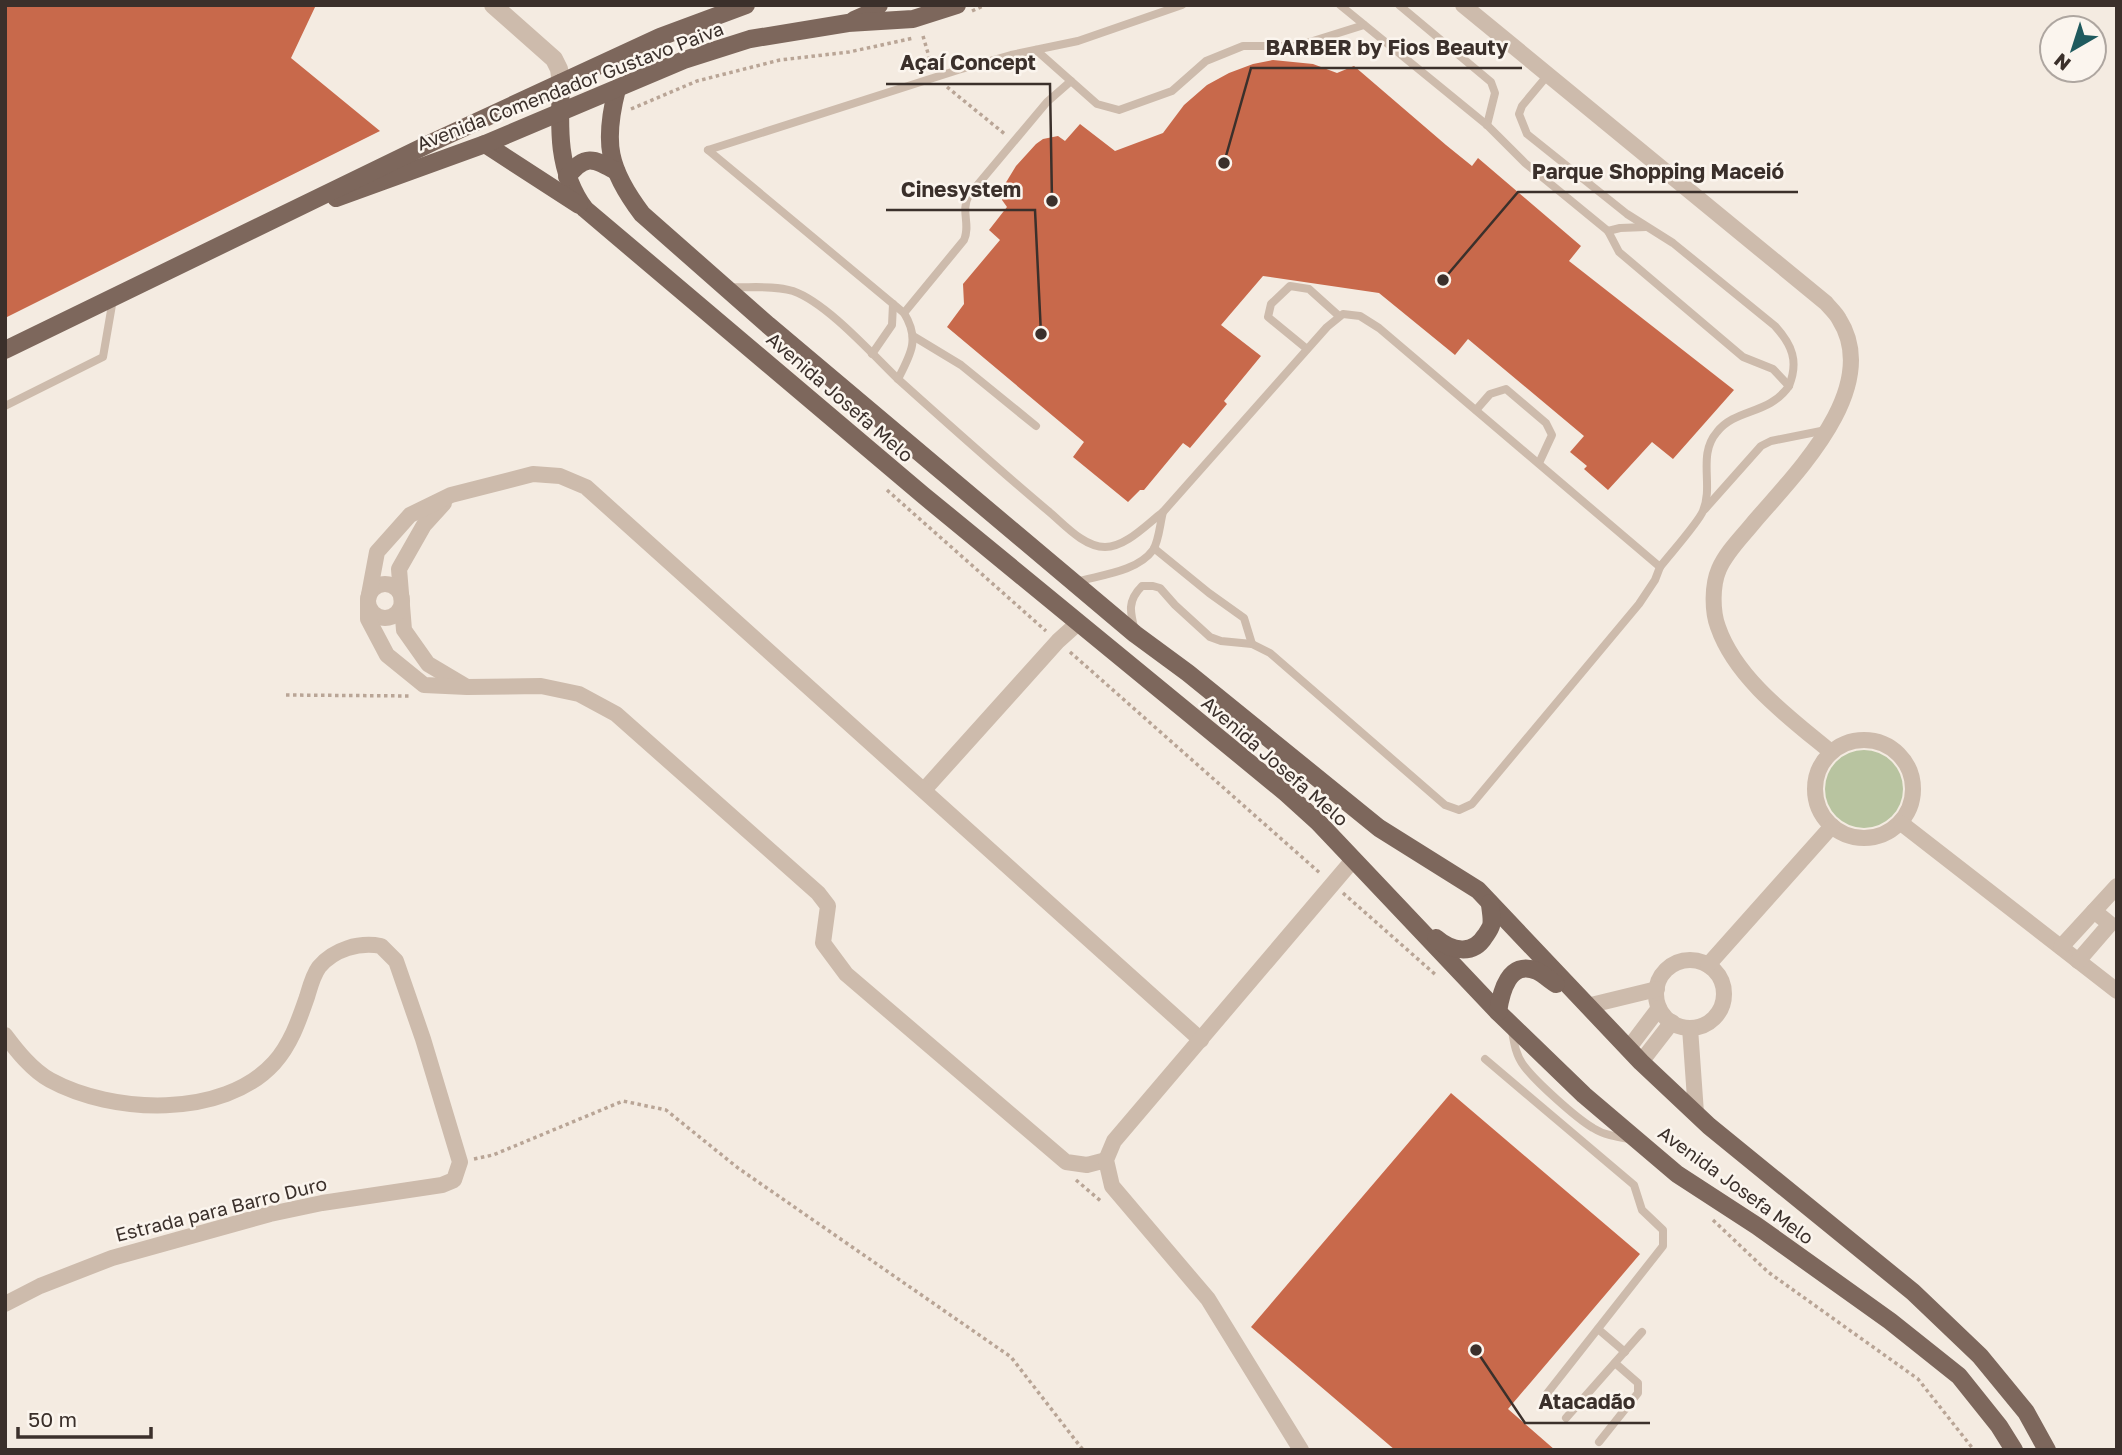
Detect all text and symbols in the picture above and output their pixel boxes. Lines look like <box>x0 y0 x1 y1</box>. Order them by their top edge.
north arrow <box>2038 14 2108 84</box>
street label: Avenida Comendador Gustavo Paiva <box>413 16 726 155</box>
callout: BARBER by Fios Beauty <box>1251 26 1522 68</box>
text: BARBER by Fios Beauty <box>1266 34 1509 60</box>
callout: Açaí Concept <box>886 42 1050 84</box>
text: Açaí Concept <box>900 49 1036 75</box>
text: N <box>2049 49 2075 76</box>
callout: Parque Shopping Maceió <box>1518 150 1798 192</box>
text: Parque Shopping Maceió <box>1532 158 1784 184</box>
callout: Cinesystem <box>886 168 1035 210</box>
text: Cinesystem <box>901 176 1021 202</box>
street label: Avenida Josefa Melo <box>762 327 918 466</box>
street label: Avenida Josefa Melo <box>1197 691 1353 830</box>
street label: Avenida Josefa Melo <box>1654 1121 1818 1249</box>
street label: Estrada para Barro Duro <box>113 1171 329 1246</box>
callout: Atacadão <box>1525 1381 1650 1423</box>
text: Atacadão <box>1539 1388 1635 1414</box>
scale bar <box>18 1396 150 1440</box>
text: 50 m <box>28 1406 77 1432</box>

